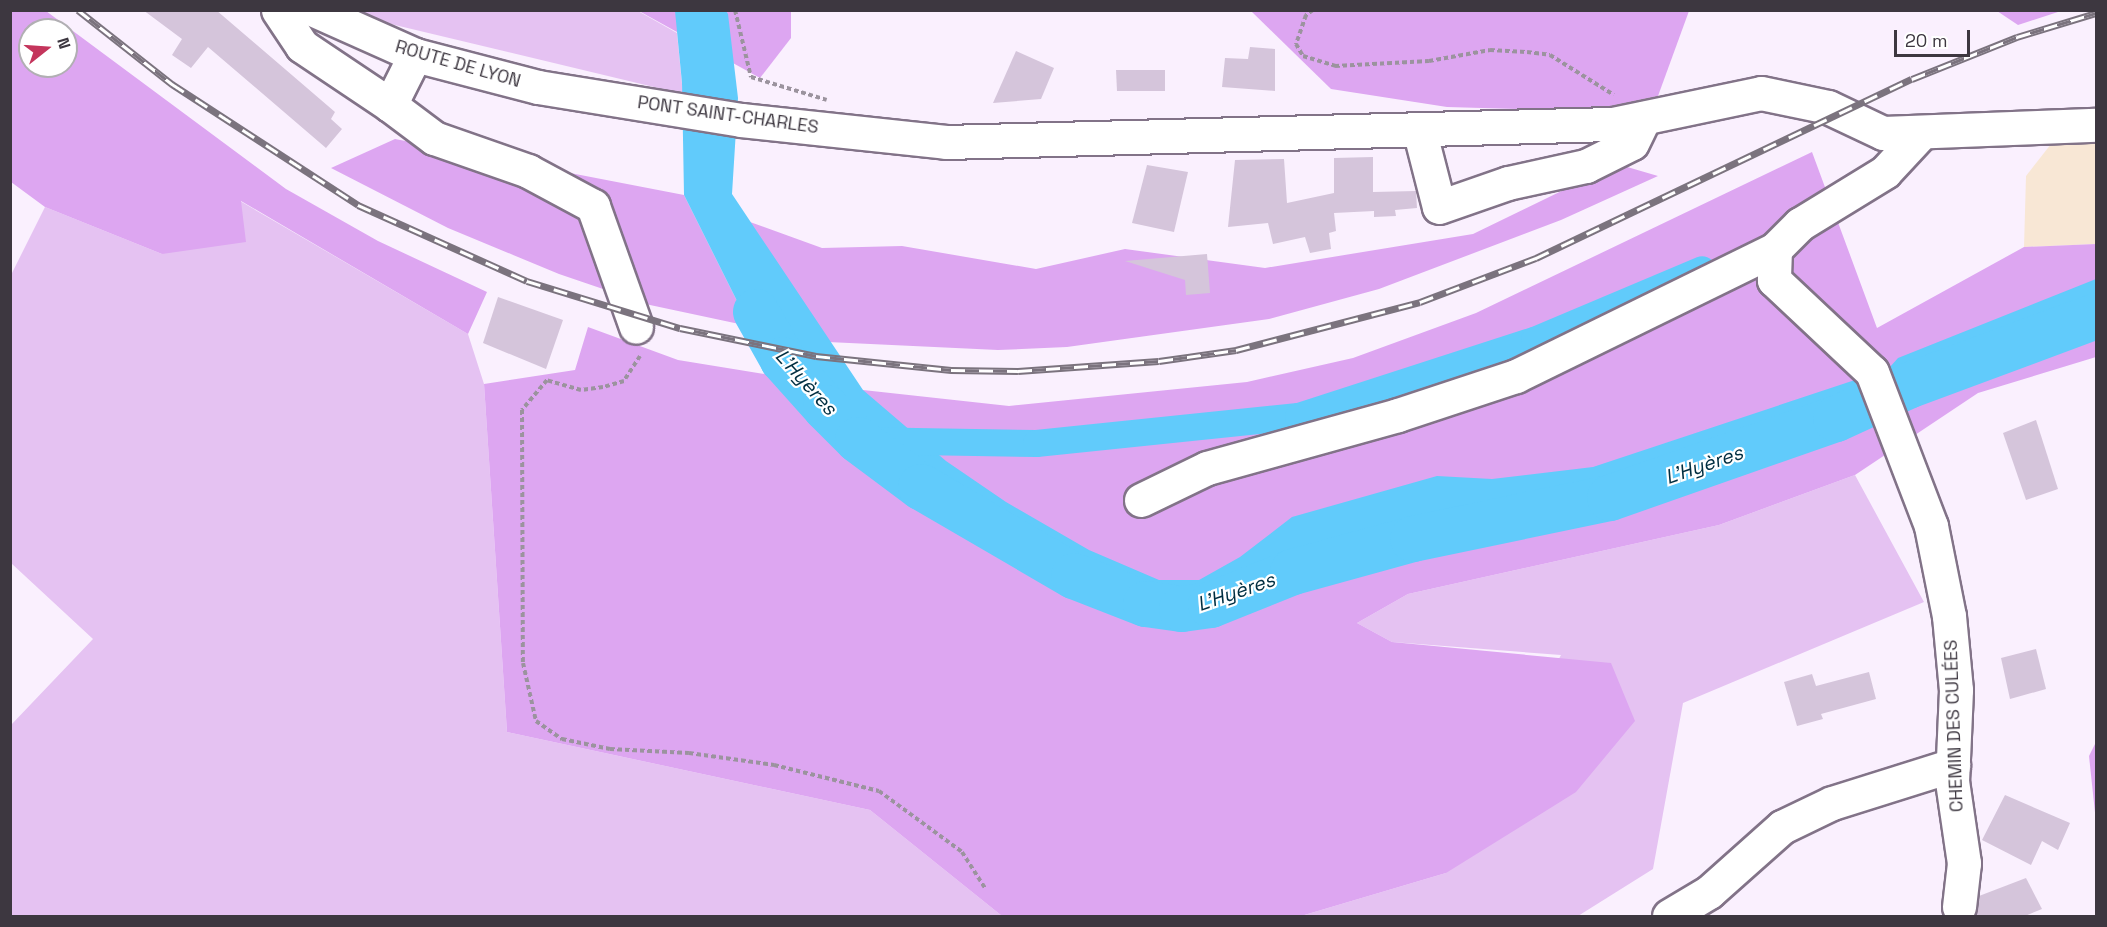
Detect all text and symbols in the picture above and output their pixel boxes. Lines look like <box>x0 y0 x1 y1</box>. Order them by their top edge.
north arrow <box>18 18 78 78</box>
scale bar <box>1897 18 1974 56</box>
text: 20 m <box>1905 29 1948 52</box>
text: N <box>52 35 75 51</box>
street label: ROUTE DE LYON <box>393 36 523 92</box>
street label: PONT SAINT-CHARLES <box>636 92 820 138</box>
water label: L'Hyères <box>770 344 842 420</box>
water label: L'Hyères <box>1662 441 1746 489</box>
water label: L'Hyères <box>1194 568 1278 616</box>
street label: CHEMIN DES CULÉES <box>1940 639 1968 813</box>

